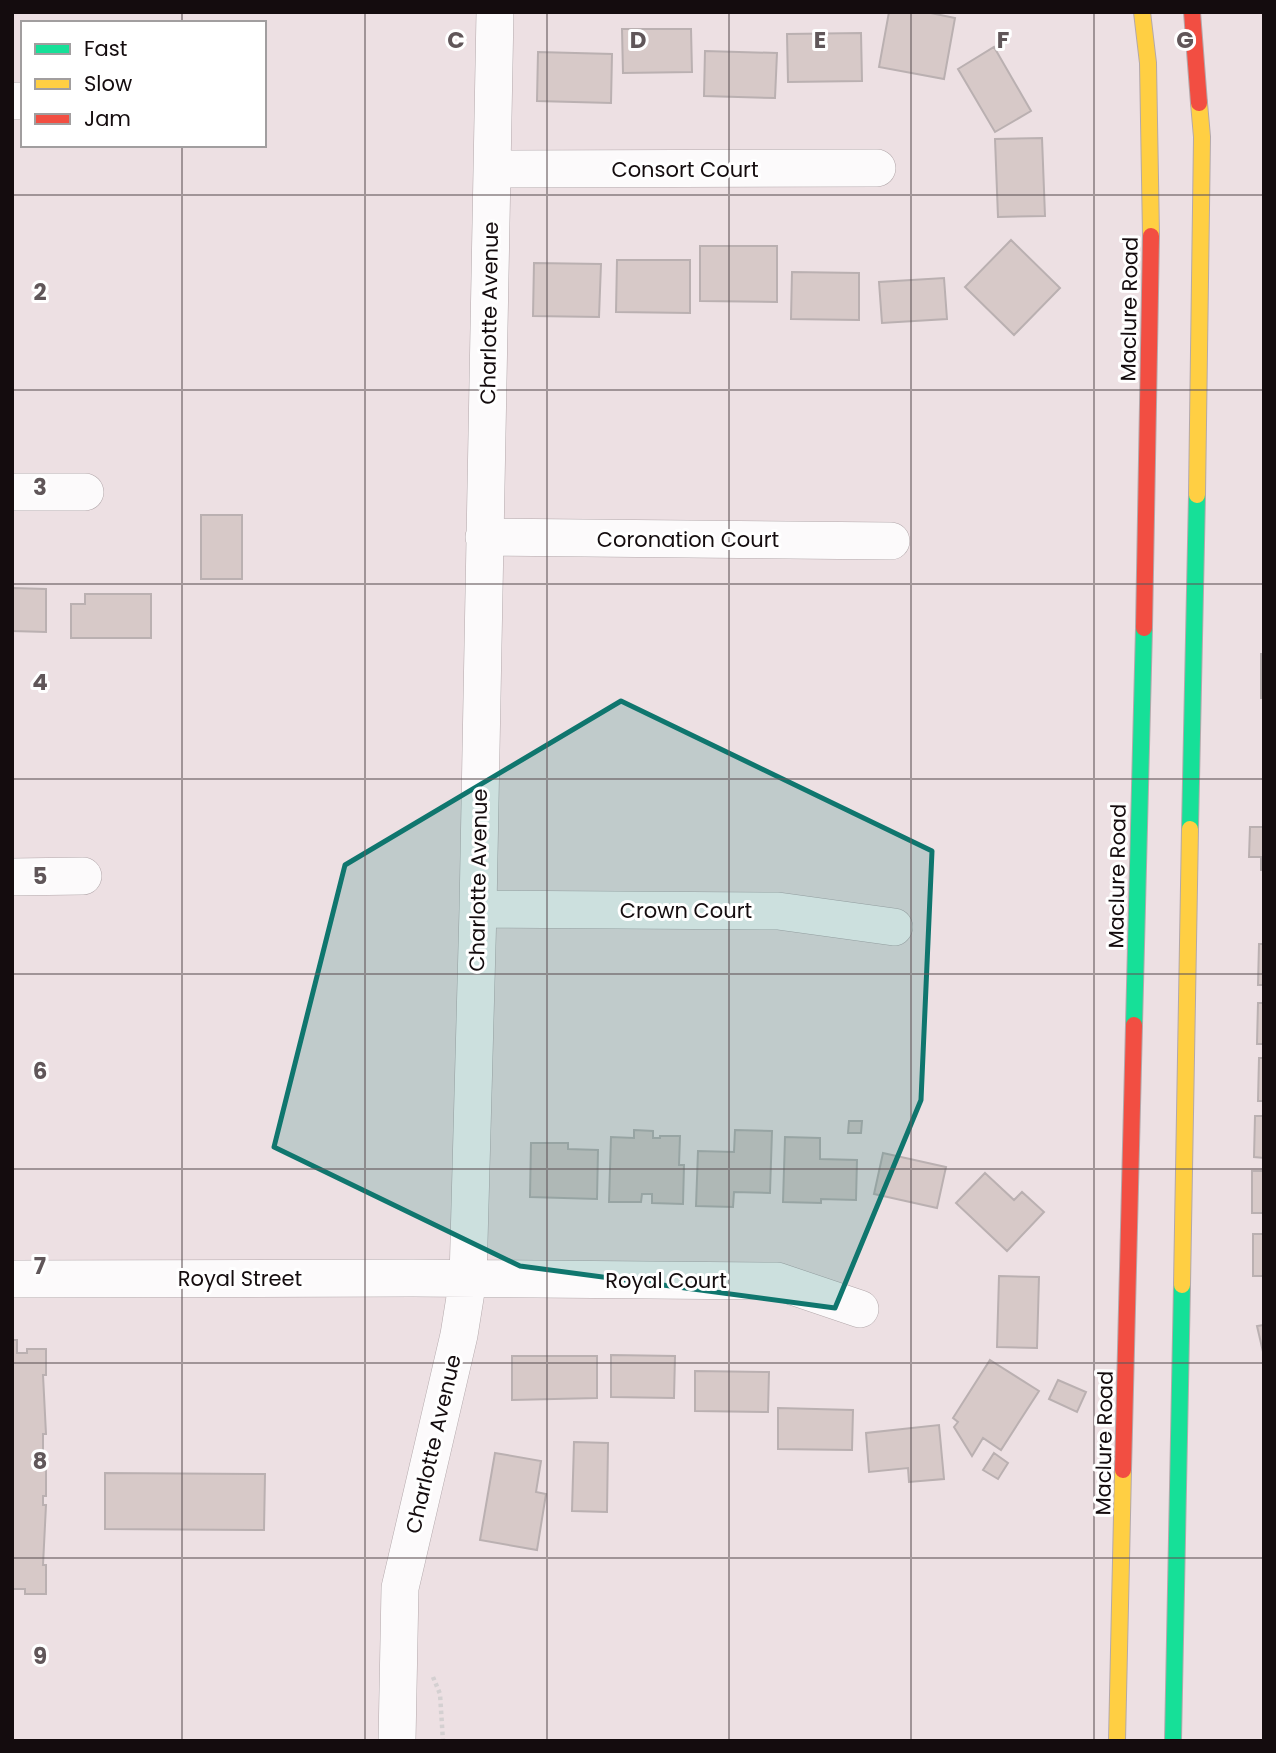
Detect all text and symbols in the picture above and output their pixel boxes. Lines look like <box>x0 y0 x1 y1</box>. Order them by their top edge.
legend <box>21 21 266 147</box>
text: C <box>447 24 465 56</box>
text: D <box>630 24 646 56</box>
text: E <box>814 24 826 56</box>
text: F <box>997 24 1009 56</box>
text: G <box>1176 24 1194 56</box>
text: Fast <box>84 34 127 63</box>
text: Slow <box>84 69 132 98</box>
text: Jam <box>84 104 131 133</box>
street label: Consort Court <box>611 155 759 184</box>
street label: Charlotte Avenue <box>473 221 505 405</box>
street label: Maclure Road <box>1113 236 1145 382</box>
text: 2 <box>33 276 47 308</box>
text: 3 <box>33 471 47 503</box>
street label: Coronation Court <box>597 525 779 554</box>
text: 4 <box>32 666 48 698</box>
street label: Charlotte Avenue <box>462 788 494 972</box>
street label: Maclure Road <box>1101 803 1133 949</box>
text: 5 <box>33 860 47 892</box>
street label: Crown Court <box>620 896 752 925</box>
text: 6 <box>33 1055 47 1087</box>
text: 7 <box>34 1250 46 1282</box>
street label: Royal Street <box>178 1264 302 1293</box>
street label: Royal Court <box>605 1266 727 1295</box>
street label: Charlotte Avenue <box>398 1352 468 1536</box>
street label: Maclure Road <box>1088 1370 1120 1516</box>
text: 8 <box>33 1445 47 1477</box>
text: 9 <box>33 1640 47 1672</box>

